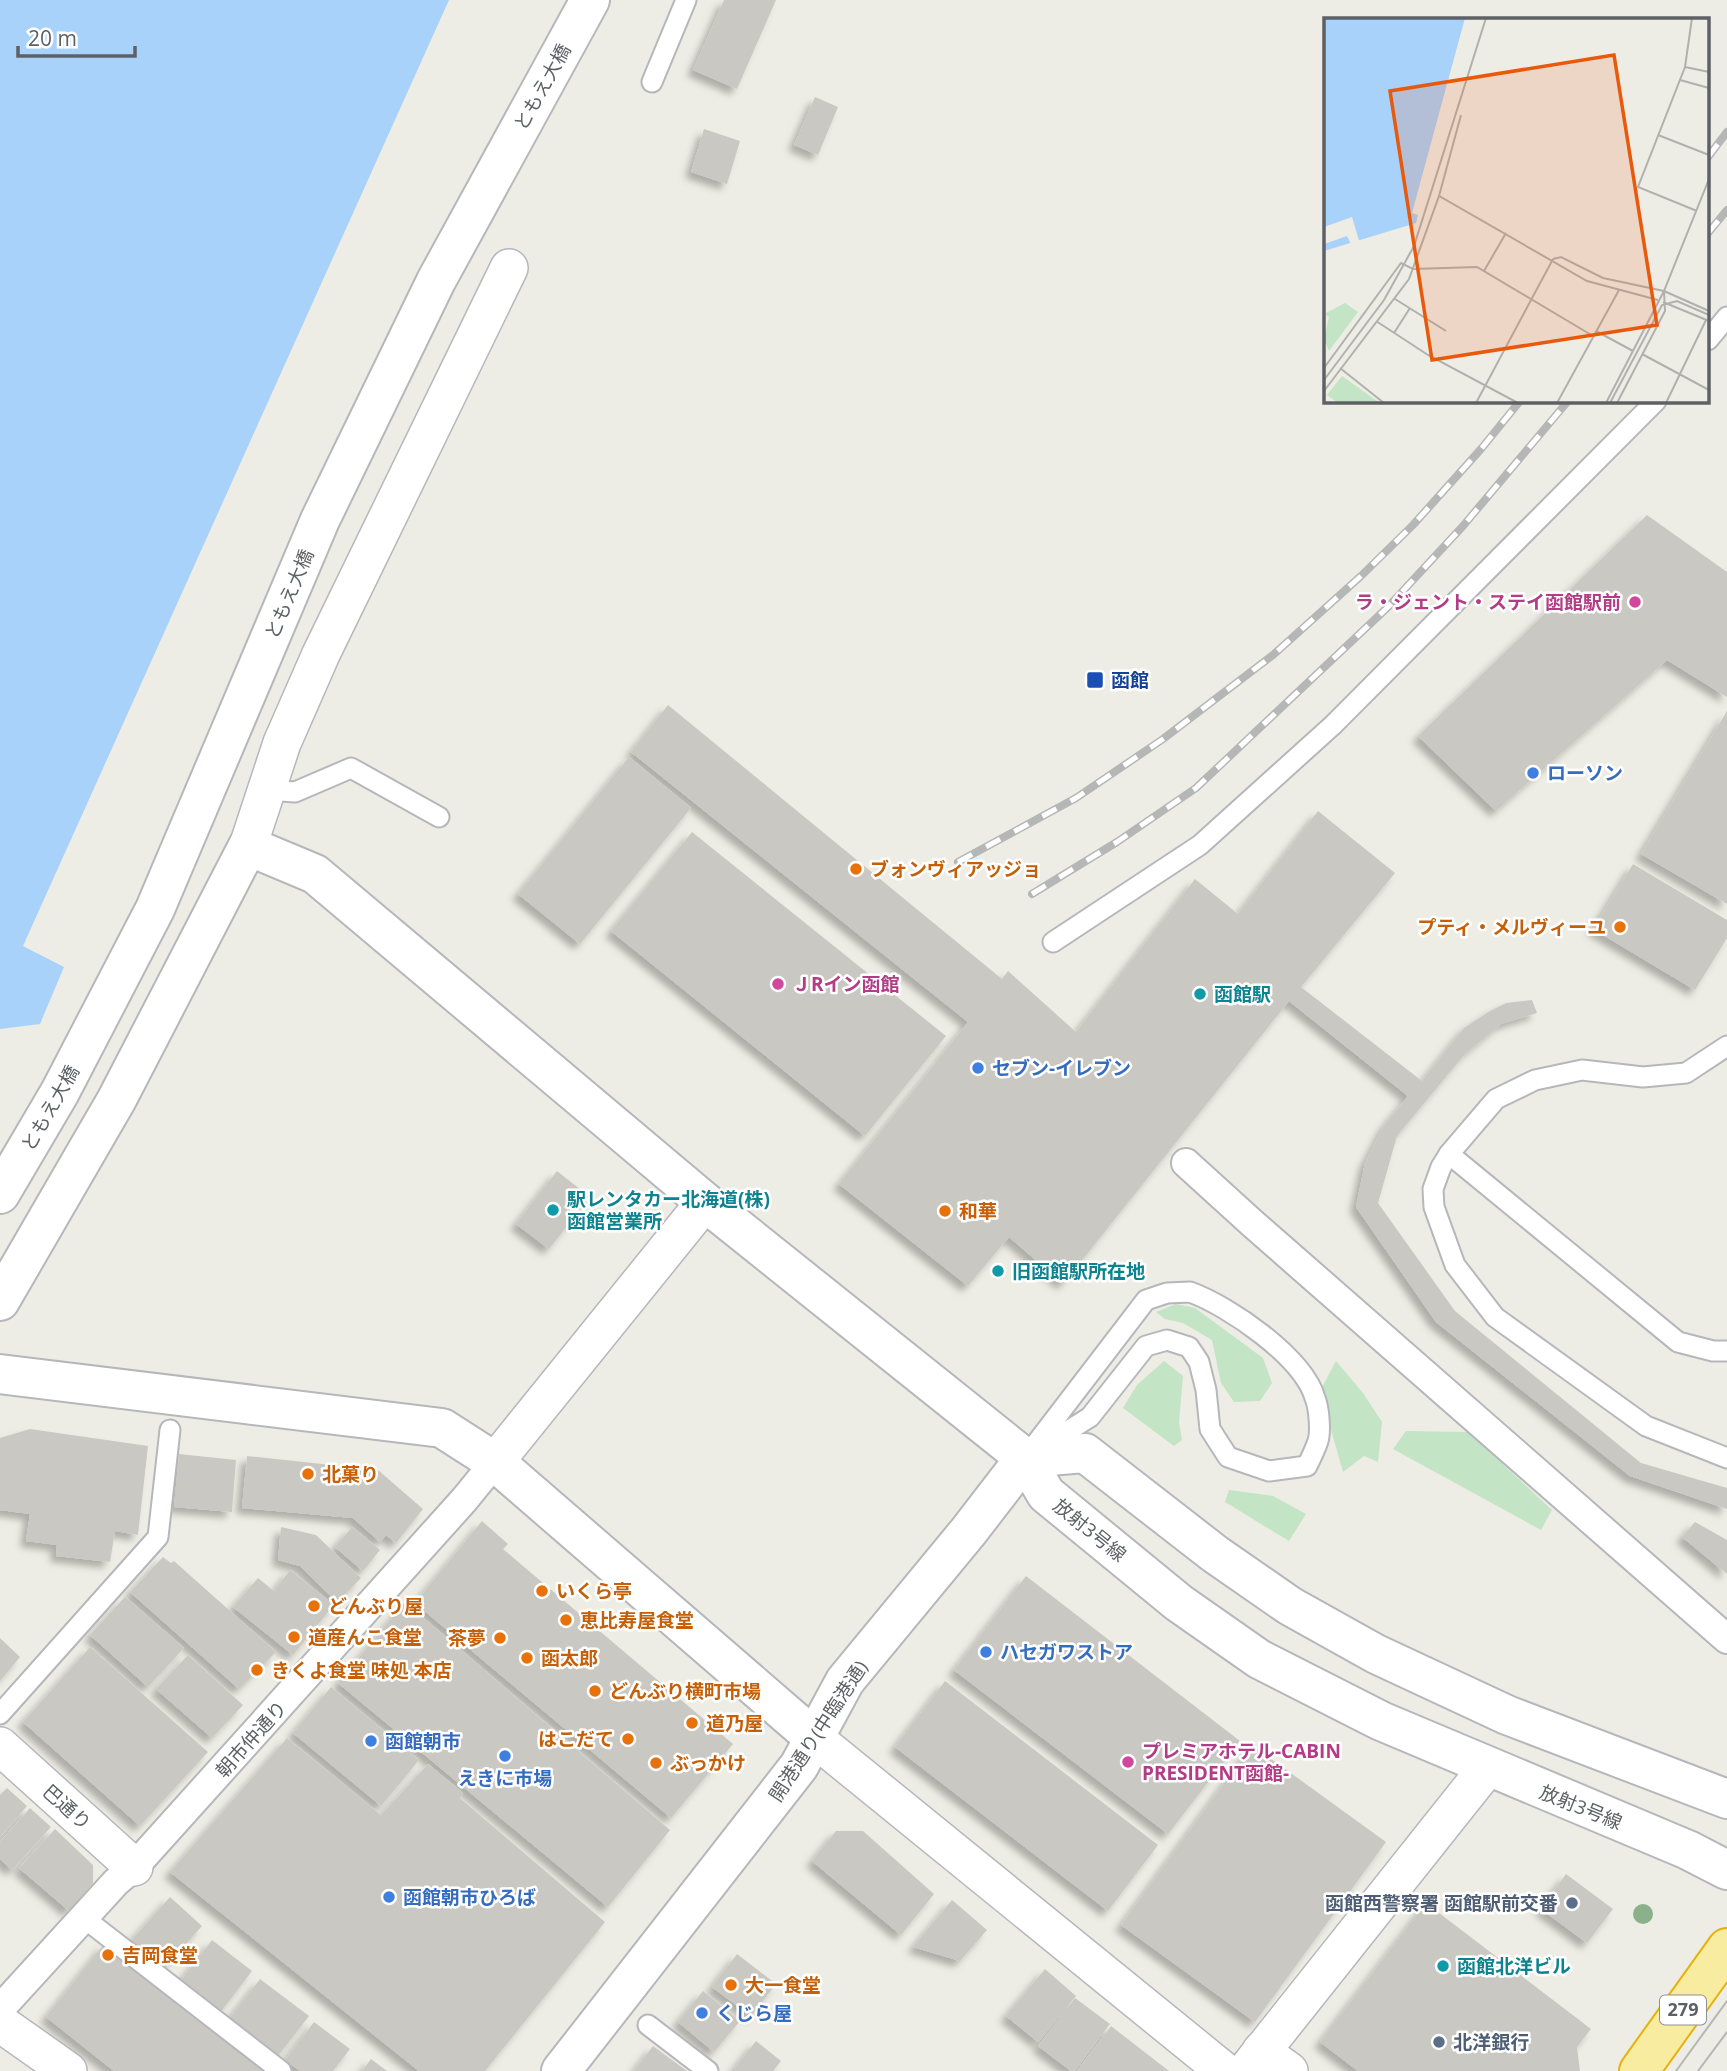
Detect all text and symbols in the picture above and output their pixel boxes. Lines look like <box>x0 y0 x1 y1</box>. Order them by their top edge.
scale bar <box>18 14 135 58</box>
inset map <box>1324 18 1710 402</box>
text: 20 m <box>28 24 77 52</box>
street label: ともえ大橋 <box>508 39 576 135</box>
street label: ともえ大橋 <box>258 545 320 643</box>
place label: ラ・ジェント・ステイ函館駅前 <box>1355 589 1621 615</box>
marker: ラ・ジェント・ステイ函館駅前 <box>1627 594 1643 610</box>
place label: 函館 <box>1111 667 1149 693</box>
marker: 函館 <box>1085 670 1105 690</box>
place label: ローソン <box>1547 760 1623 786</box>
marker: ローソン <box>1525 765 1541 781</box>
place label: ブォンヴィアッジョ <box>870 856 1041 882</box>
marker: ブォンヴィアッジョ <box>848 861 864 877</box>
place label: プティ・メルヴィーユ <box>1417 914 1606 940</box>
marker: プティ・メルヴィーユ <box>1612 919 1628 935</box>
place label: ＪRイン函館 <box>792 971 900 997</box>
marker: ＪRイン函館 <box>770 976 786 992</box>
place label: 函館駅 <box>1214 981 1271 1007</box>
marker: 函館駅 <box>1192 986 1208 1002</box>
place label: セブン-イレブン <box>992 1055 1131 1081</box>
street label: ともえ大橋 <box>15 1060 85 1156</box>
marker: セブン-イレブン <box>970 1060 986 1076</box>
place label: 駅レンタカー北海道(株) 函館営業所 <box>567 1186 770 1234</box>
place label: 和華 <box>959 1198 997 1224</box>
marker: 駅レンタカー北海道(株) 函館営業所 <box>545 1202 561 1218</box>
marker: 和華 <box>937 1203 953 1219</box>
place label: 旧函館駅所在地 <box>1012 1258 1145 1284</box>
marker: 旧函館駅所在地 <box>990 1263 1006 1279</box>
place label: 北菓り <box>322 1461 379 1487</box>
marker: 北菓り <box>300 1466 316 1482</box>
street label: 放射3号線 <box>1048 1493 1132 1567</box>
place label: いくら亭 <box>556 1578 632 1604</box>
marker: いくら亭 <box>534 1583 550 1599</box>
place label: どんぶり屋 <box>328 1593 423 1619</box>
marker: どんぶり屋 <box>306 1598 322 1614</box>
place label: 恵比寿屋食堂 <box>580 1607 694 1633</box>
marker: 恵比寿屋食堂 <box>558 1612 574 1628</box>
place label: 道産んこ食堂 <box>308 1624 422 1650</box>
place label: 茶夢 <box>448 1625 486 1651</box>
marker: 道産んこ食堂 <box>286 1629 302 1645</box>
marker: 茶夢 <box>492 1630 508 1646</box>
place label: ハセガワストア <box>1000 1639 1133 1665</box>
marker: ハセガワストア <box>978 1644 994 1660</box>
place label: 函太郎 <box>541 1645 598 1671</box>
marker: 函太郎 <box>519 1650 535 1666</box>
street label: 開港通り(中臨港通) <box>763 1655 873 1807</box>
place label: きくよ食堂 味処 本店 <box>271 1657 452 1683</box>
marker: きくよ食堂 味処 本店 <box>249 1662 265 1678</box>
place label: どんぶり横町市場 <box>609 1678 761 1704</box>
marker: どんぶり横町市場 <box>587 1683 603 1699</box>
street label: 朝市仲通り <box>210 1695 292 1783</box>
place label: 道乃屋 <box>706 1710 763 1736</box>
marker: 道乃屋 <box>684 1715 700 1731</box>
place label: はこだて <box>538 1726 614 1752</box>
place label: 函館朝市 <box>385 1728 461 1754</box>
marker: はこだて <box>620 1731 636 1747</box>
marker: 函館朝市 <box>363 1733 379 1749</box>
place label: プレミアホテル-CABIN PRESIDENT函館- <box>1142 1738 1341 1786</box>
marker: えきに市場 <box>497 1748 513 1764</box>
place label: ぶっかけ <box>670 1750 746 1776</box>
marker: プレミアホテル-CABIN PRESIDENT函館- <box>1120 1754 1136 1770</box>
marker: ぶっかけ <box>648 1755 664 1771</box>
place label: えきに市場 <box>458 1765 552 1791</box>
street label: 巴通り <box>37 1778 97 1836</box>
street label: 放射3号線 <box>1536 1779 1626 1835</box>
place label: 函館朝市ひろば <box>403 1884 536 1910</box>
marker: 函館朝市ひろば <box>381 1889 397 1905</box>
place label: 函館西警察署 函館駅前交番 <box>1325 1890 1558 1916</box>
marker: 函館西警察署 函館駅前交番 <box>1564 1895 1580 1911</box>
place label: 吉岡食堂 <box>122 1942 198 1968</box>
marker: 吉岡食堂 <box>100 1947 116 1963</box>
place label: 函館北洋ビル <box>1457 1953 1571 1979</box>
marker: 函館北洋ビル <box>1435 1958 1451 1974</box>
place label: 大一食堂 <box>745 1972 821 1998</box>
marker: 大一食堂 <box>723 1977 739 1993</box>
road number: 279 <box>1660 1996 1706 2024</box>
place label: くじら屋 <box>716 2000 792 2026</box>
marker: くじら屋 <box>694 2005 710 2021</box>
place label: 北洋銀行 <box>1453 2029 1529 2055</box>
marker: 北洋銀行 <box>1431 2034 1447 2050</box>

